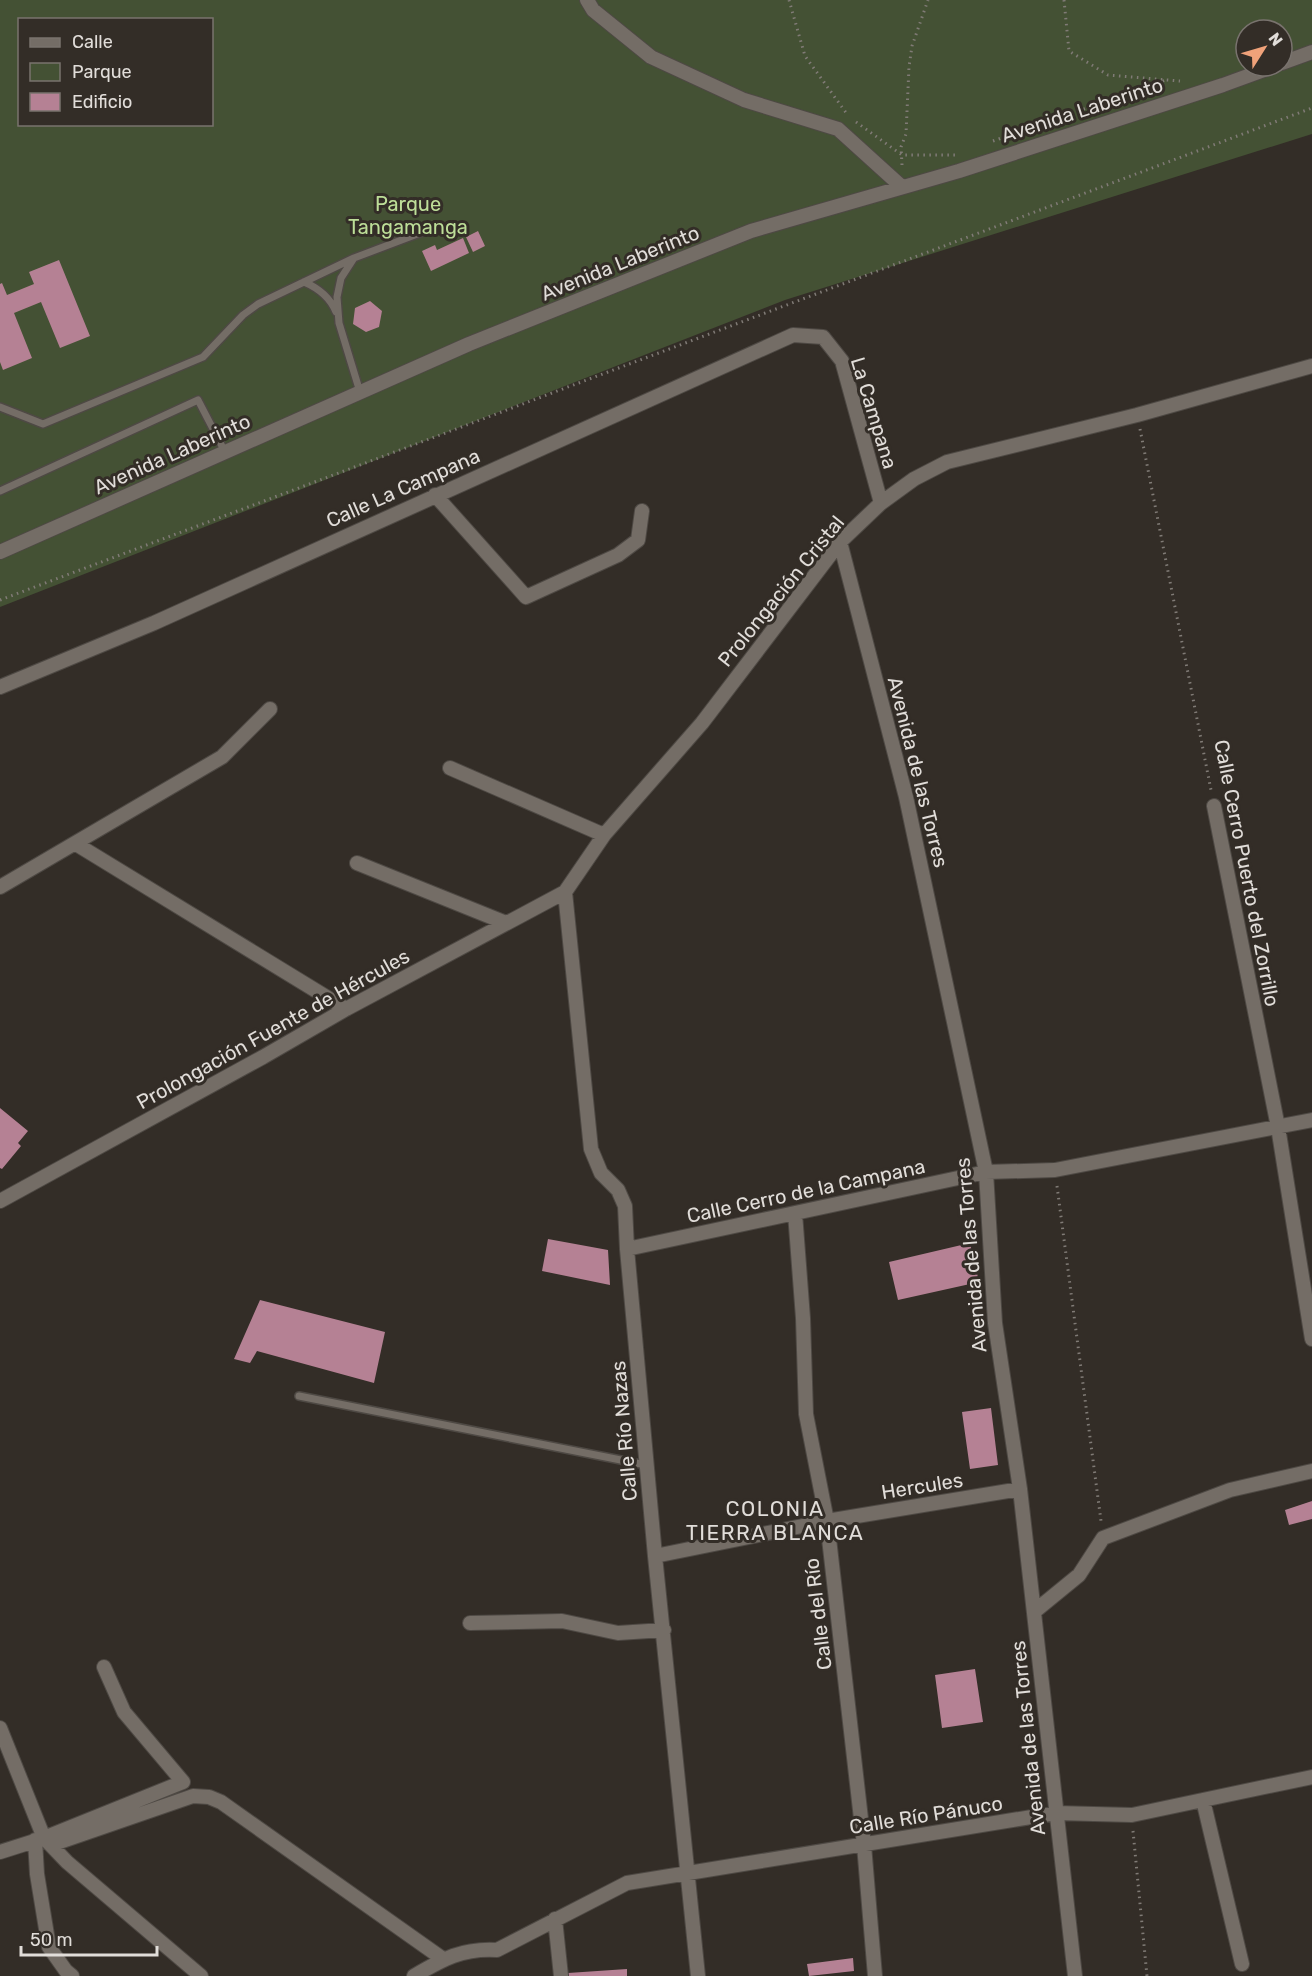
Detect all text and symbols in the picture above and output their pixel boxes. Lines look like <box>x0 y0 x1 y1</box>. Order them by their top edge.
legend <box>18 18 213 126</box>
north arrow <box>1234 18 1294 78</box>
text: N <box>1265 29 1287 50</box>
text: Calle <box>72 31 113 53</box>
text: Parque <box>72 61 132 83</box>
street label: Avenida Laberinto <box>998 73 1166 147</box>
text: Edificio <box>72 91 132 113</box>
park label: Parque Tangamanga <box>348 192 468 239</box>
street label: Avenida Laberinto <box>537 220 703 306</box>
street label: La Campana <box>846 354 902 472</box>
street label: Avenida Laberinto <box>90 409 254 499</box>
street label: Calle La Campana <box>322 443 484 533</box>
street label: Prolongación Cristal <box>713 511 849 671</box>
street label: Avenida de las Torres <box>883 674 953 870</box>
street label: Calle Cerro Puerto del Zorrillo <box>1209 738 1285 1008</box>
street label: Prolongación Fuente de Hércules <box>132 944 414 1114</box>
street label: Calle Cerro de la Campana <box>685 1154 927 1228</box>
street label: Avenida de las Torres <box>951 1157 991 1353</box>
street label: Calle Río Nazas <box>606 1360 642 1502</box>
street label: Hercules <box>880 1468 964 1504</box>
district label: COLONIA TIERRA BLANCA <box>686 1496 864 1545</box>
street label: Calle del Río <box>799 1557 837 1671</box>
street label: Avenida de las Torres <box>1006 1640 1050 1836</box>
street label: Calle Río Pánuco <box>848 1791 1004 1839</box>
scale bar <box>21 1919 158 1957</box>
text: 50 m <box>30 1929 73 1951</box>

